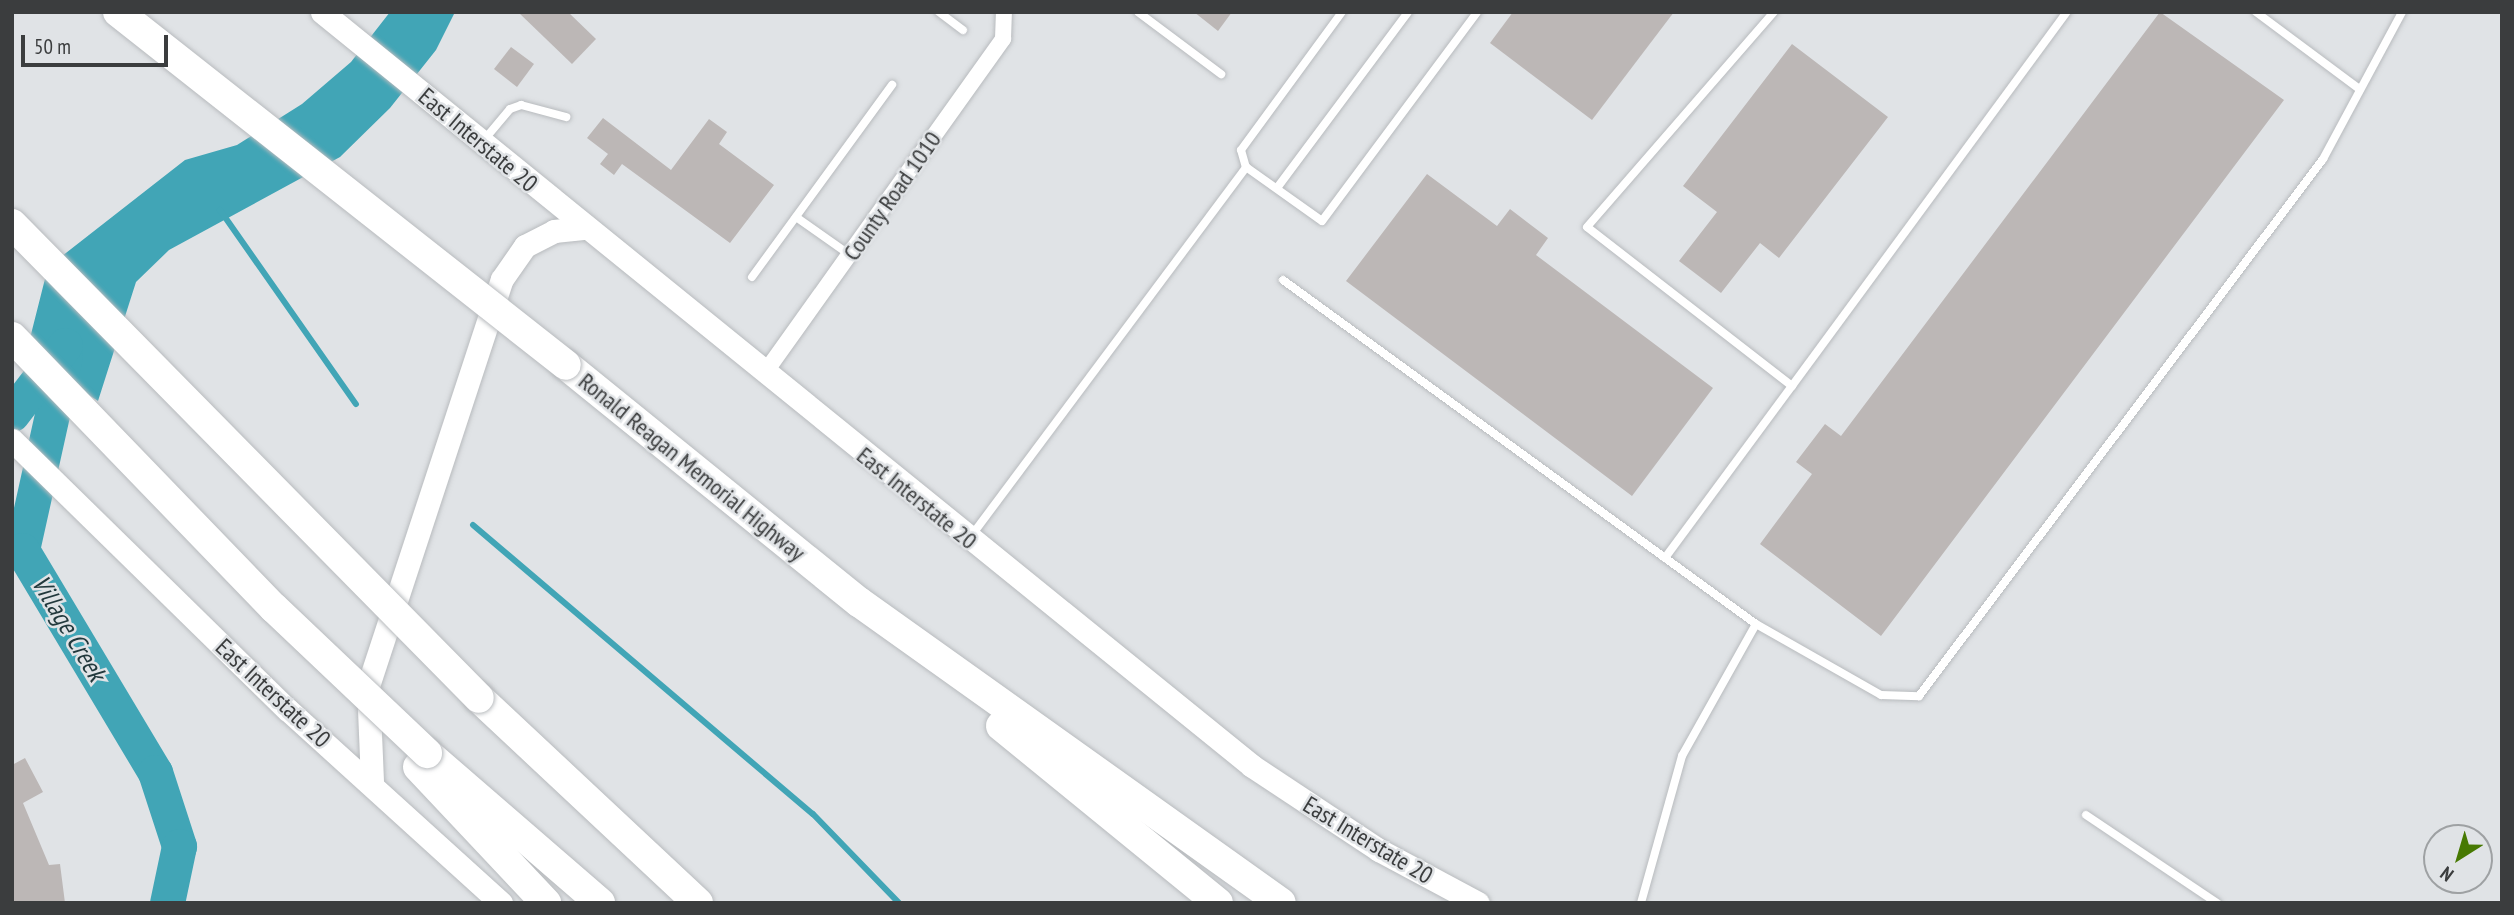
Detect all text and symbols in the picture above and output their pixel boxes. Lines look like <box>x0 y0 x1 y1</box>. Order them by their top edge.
scale bar <box>24 21 172 65</box>
text: 50 m <box>34 33 71 60</box>
street label: East Interstate 20 <box>413 82 543 198</box>
street label: County Road 1010 <box>837 126 947 266</box>
street label: Ronald Reagan Memorial Highway <box>573 367 811 567</box>
street label: East Interstate 20 <box>851 441 983 555</box>
water label: Village Creek <box>25 570 113 686</box>
street label: East Interstate 20 <box>210 633 336 753</box>
street label: East Interstate 20 <box>1298 790 1438 890</box>
north arrow <box>2423 824 2493 894</box>
text: N <box>2435 862 2458 887</box>

